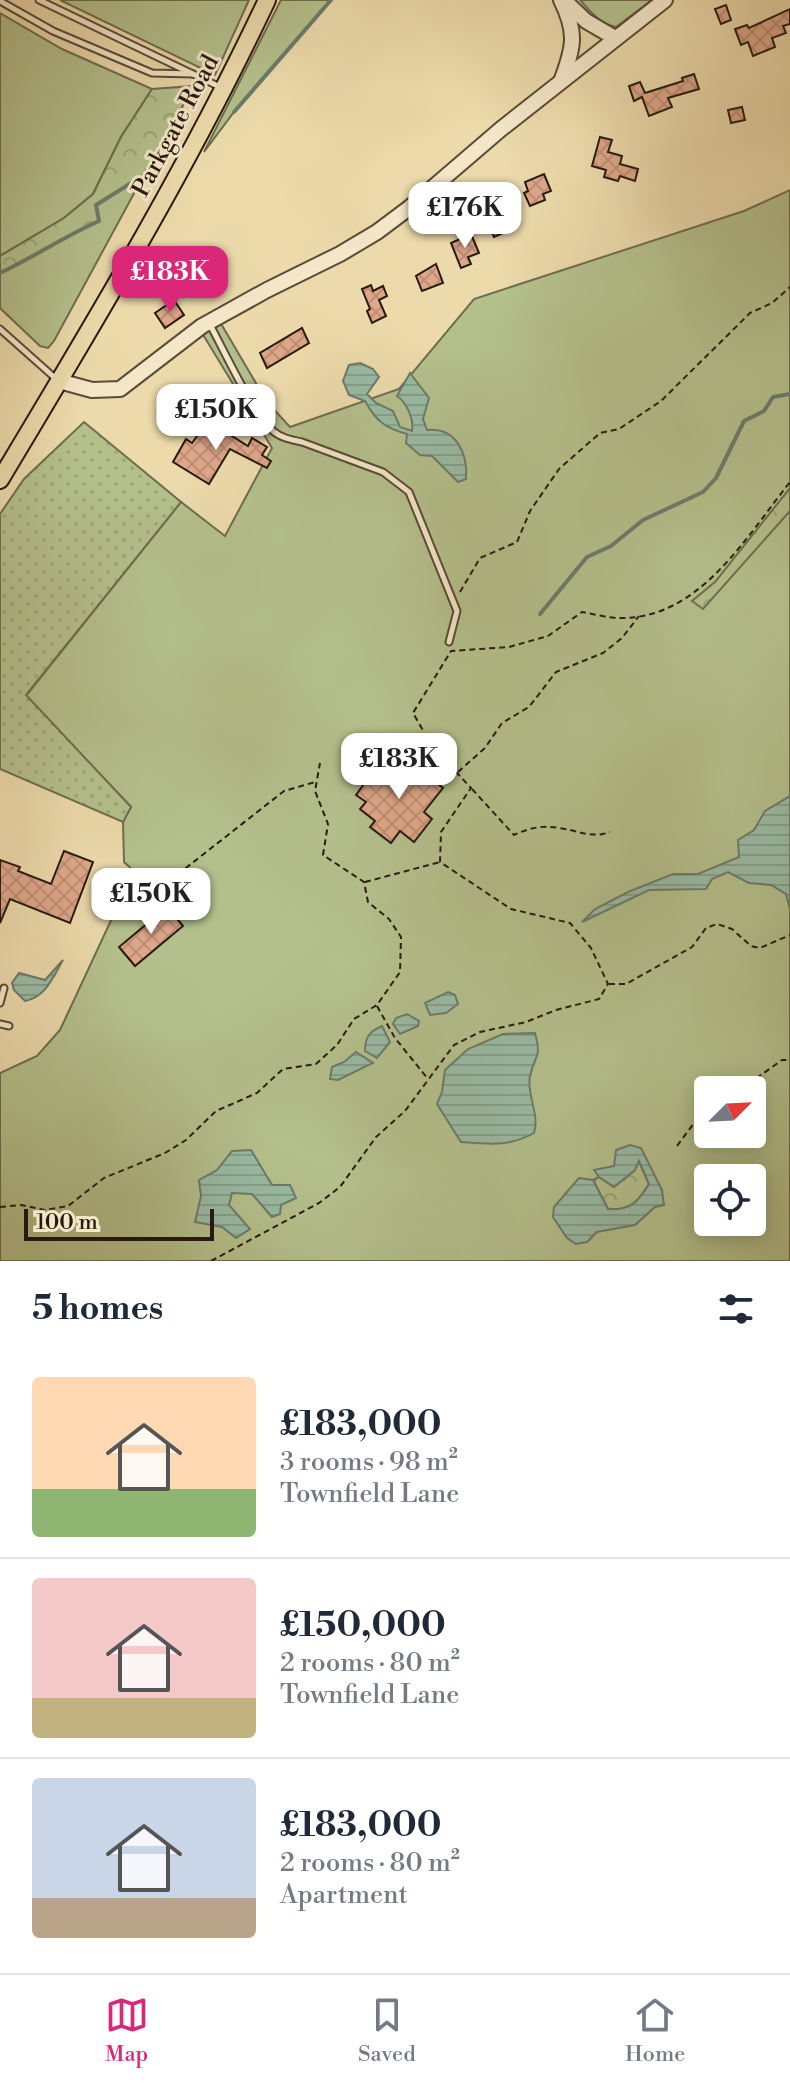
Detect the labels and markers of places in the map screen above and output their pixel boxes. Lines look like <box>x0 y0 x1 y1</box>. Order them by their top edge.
pin: £176K <box>409 182 521 250</box>
pin: £183K <box>114 246 226 314</box>
pin: £150K <box>160 384 272 452</box>
pin: £183K <box>343 733 455 801</box>
pin: £150K <box>95 868 207 936</box>

